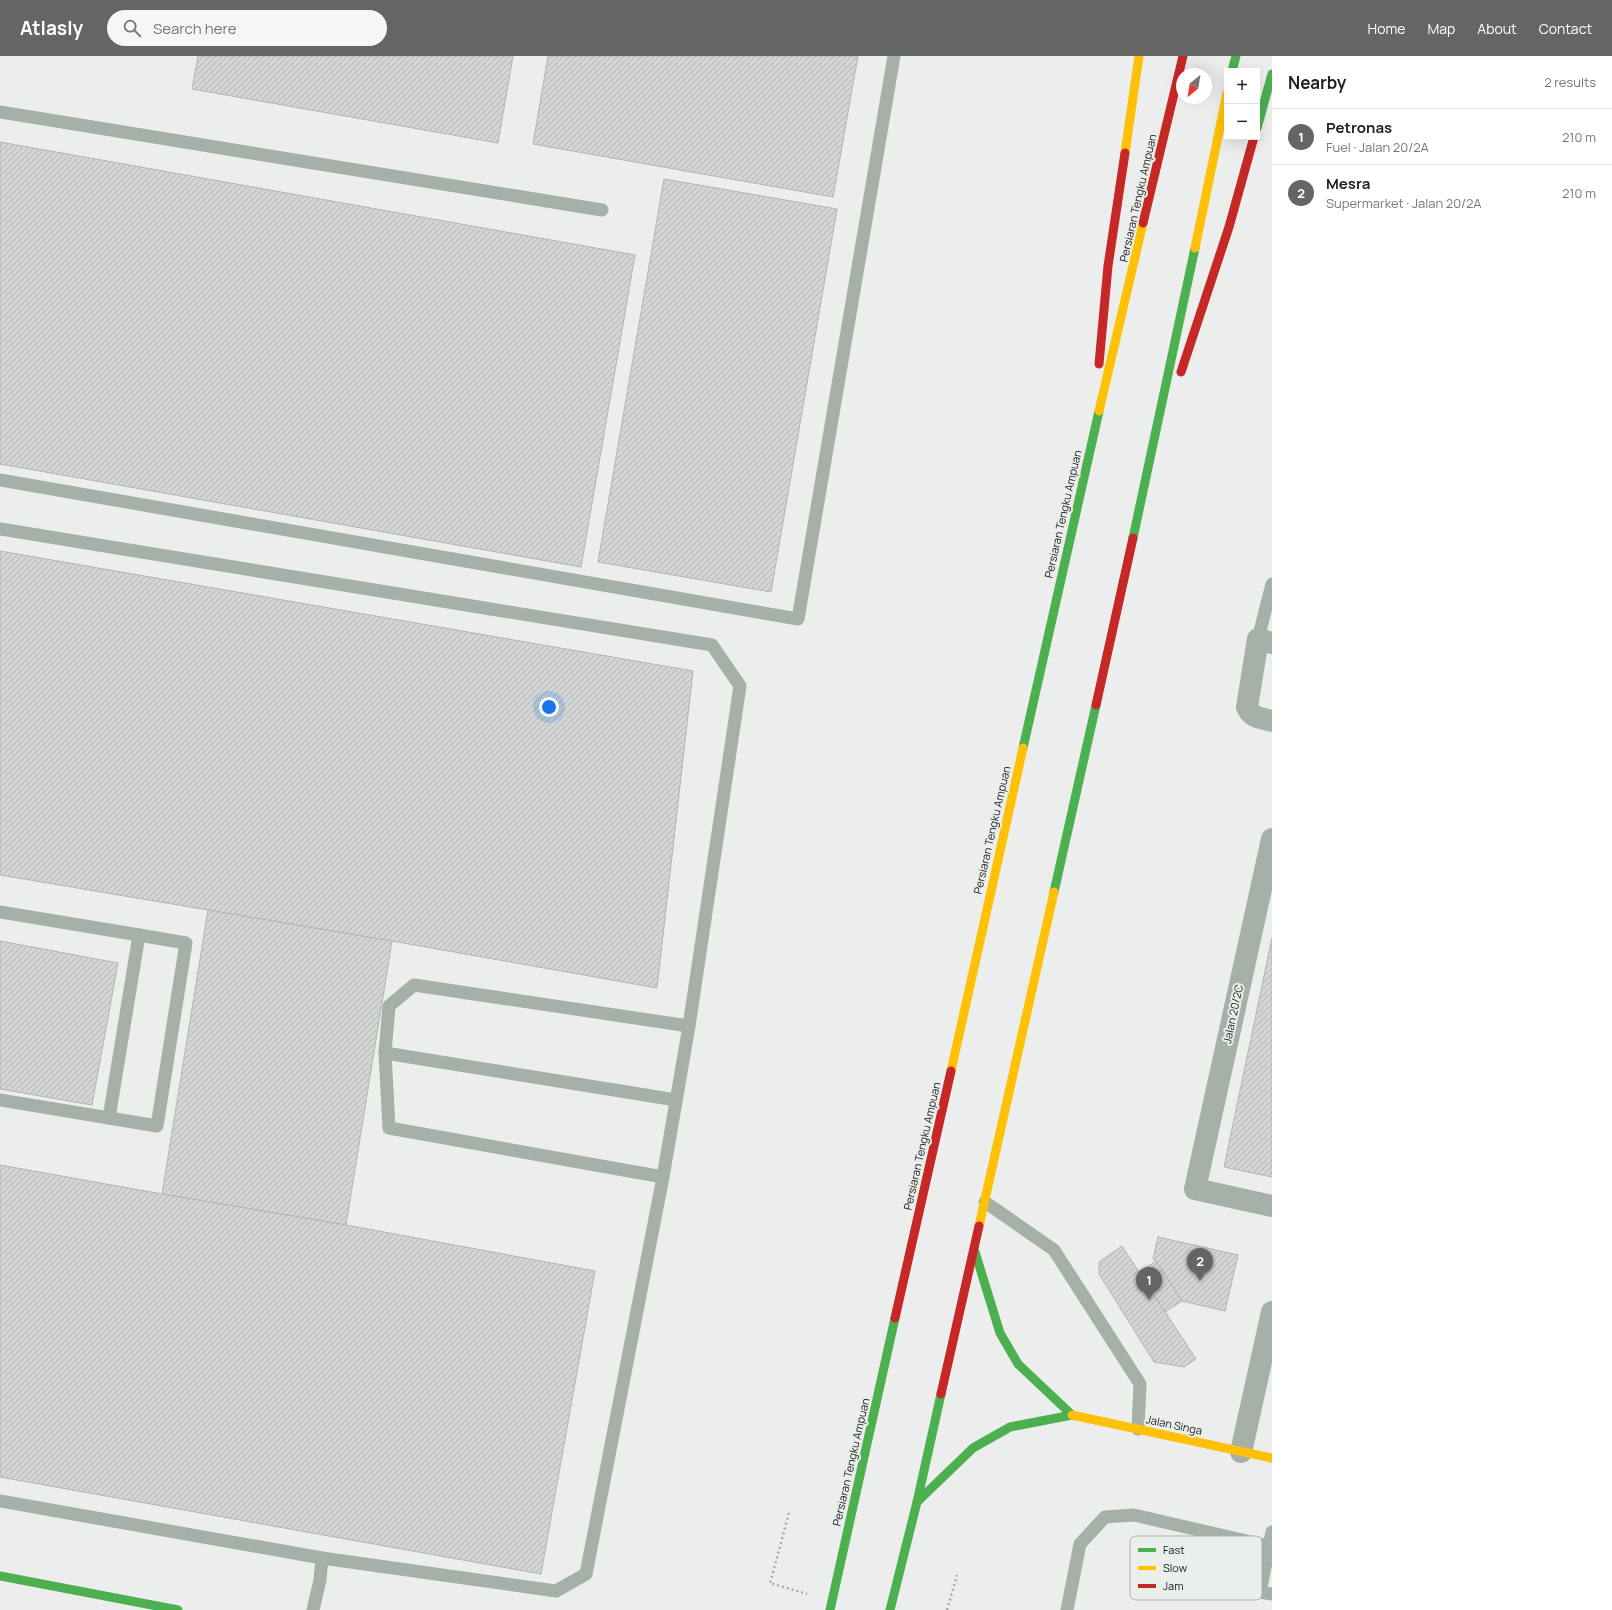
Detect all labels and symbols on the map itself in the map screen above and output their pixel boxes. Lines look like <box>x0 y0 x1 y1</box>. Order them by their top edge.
north arrow <box>1176 68 1212 104</box>
street label: Persiaran Tengku Ampuan <box>1115 132 1160 263</box>
street label: Persiaran Tengku Ampuan <box>1040 448 1085 579</box>
your location <box>539 697 559 717</box>
street label: Persiaran Tengku Ampuan <box>969 764 1014 895</box>
street label: Jalan 20/2C <box>1219 983 1246 1045</box>
street label: Persiaran Tengku Ampuan <box>899 1080 944 1211</box>
pin: 2 <box>1187 1248 1213 1281</box>
pin: 1 <box>1136 1267 1162 1300</box>
street label: Persiaran Tengku Ampuan <box>828 1396 873 1527</box>
street label: Jalan Singa <box>1145 1411 1204 1438</box>
legend <box>1130 1536 1262 1600</box>
text: Fast <box>1163 1542 1185 1557</box>
text: Slow <box>1163 1560 1188 1575</box>
text: Jam <box>1163 1578 1184 1593</box>

